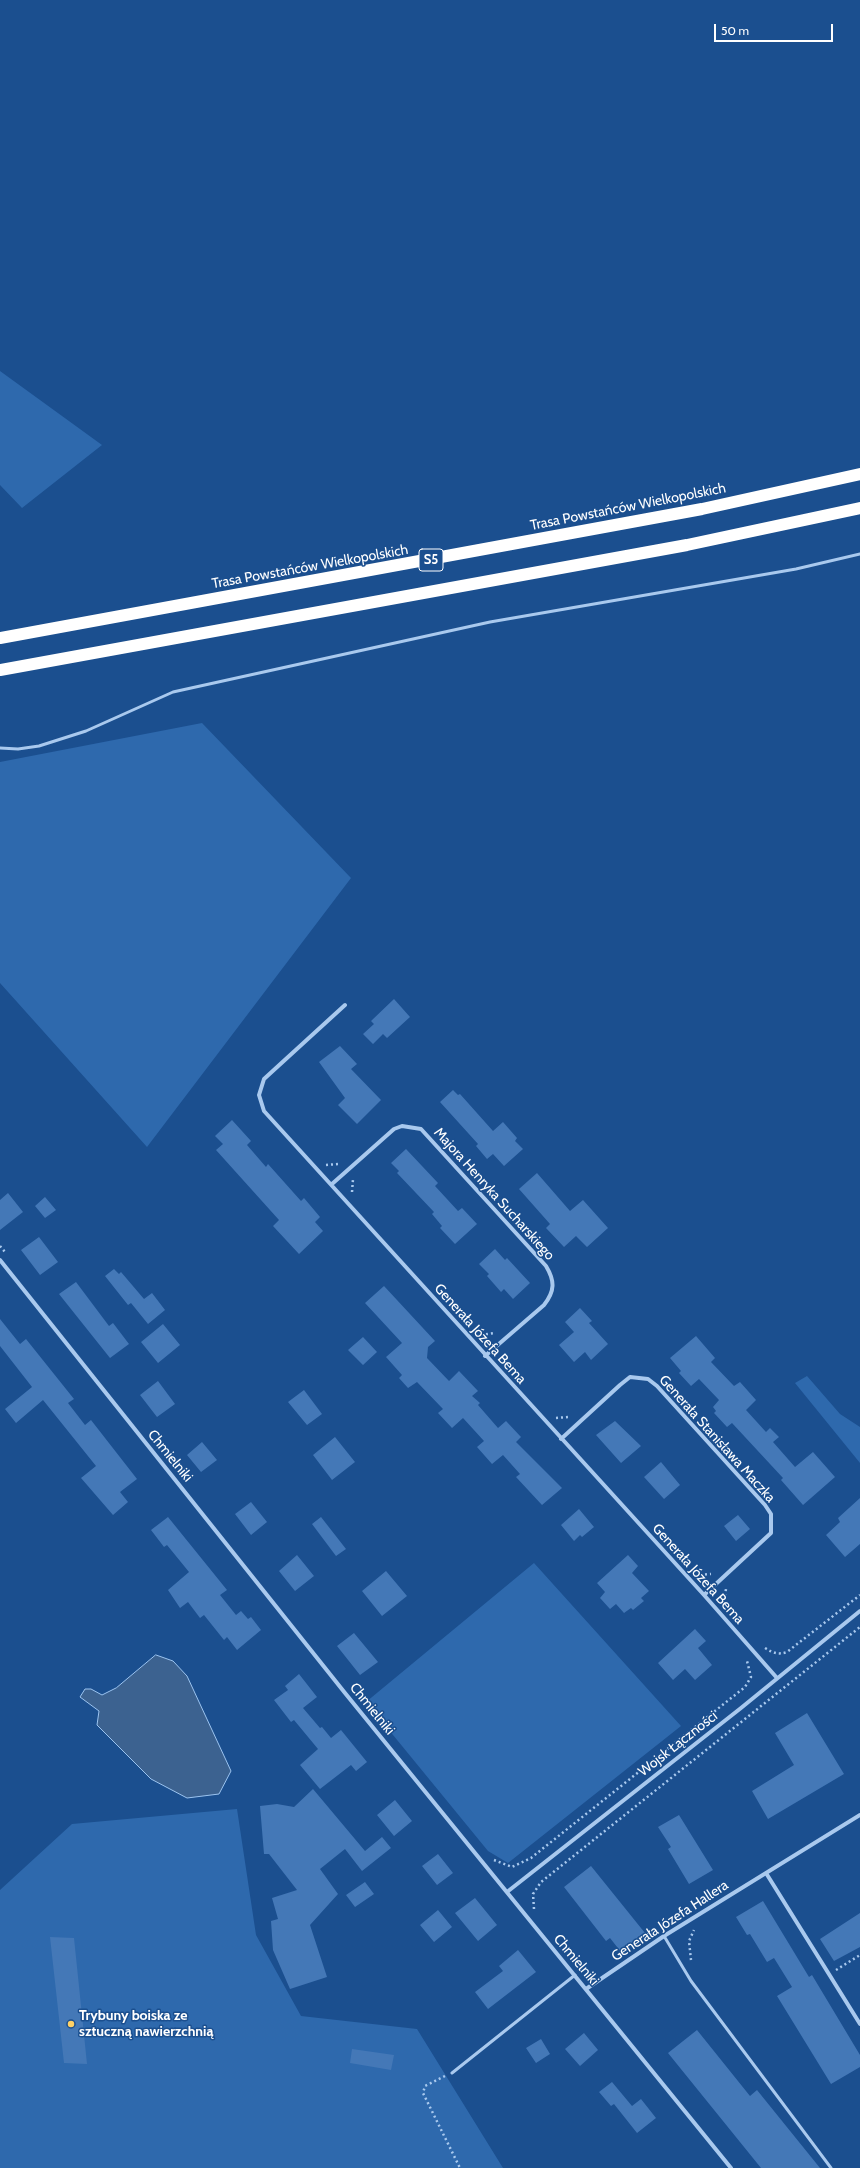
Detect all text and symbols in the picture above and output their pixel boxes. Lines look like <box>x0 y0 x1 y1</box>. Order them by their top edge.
scale bar <box>716 16 835 42</box>
text: 50 m <box>721 23 749 38</box>
street label: Trasa Powstańców Wielkopolskich <box>529 480 727 534</box>
street label: Trasa Powstańców Wielkopolskich <box>211 541 409 593</box>
road number: S5 <box>419 549 443 571</box>
street label: Majora Henryka Sucharskiego <box>430 1124 558 1264</box>
street label: Generała Józefa Bema <box>431 1280 529 1388</box>
street label: Generała Stanisława Maczka <box>655 1372 779 1506</box>
street label: Chmielniki <box>144 1427 196 1485</box>
street label: Generała Józefa Bema <box>649 1520 747 1628</box>
street label: Chmielniki <box>346 1680 398 1738</box>
street label: Wojsk Łączności <box>635 1708 721 1780</box>
street label: Generała Józefa Hallera <box>608 1877 732 1965</box>
street label: Chmielniki <box>550 1931 602 1989</box>
place label: Trybuny boiska ze sztuczną nawierzchnią <box>79 2008 213 2040</box>
marker: Trybuny boiska ze sztuczną nawierzchnią <box>66 2019 76 2029</box>

